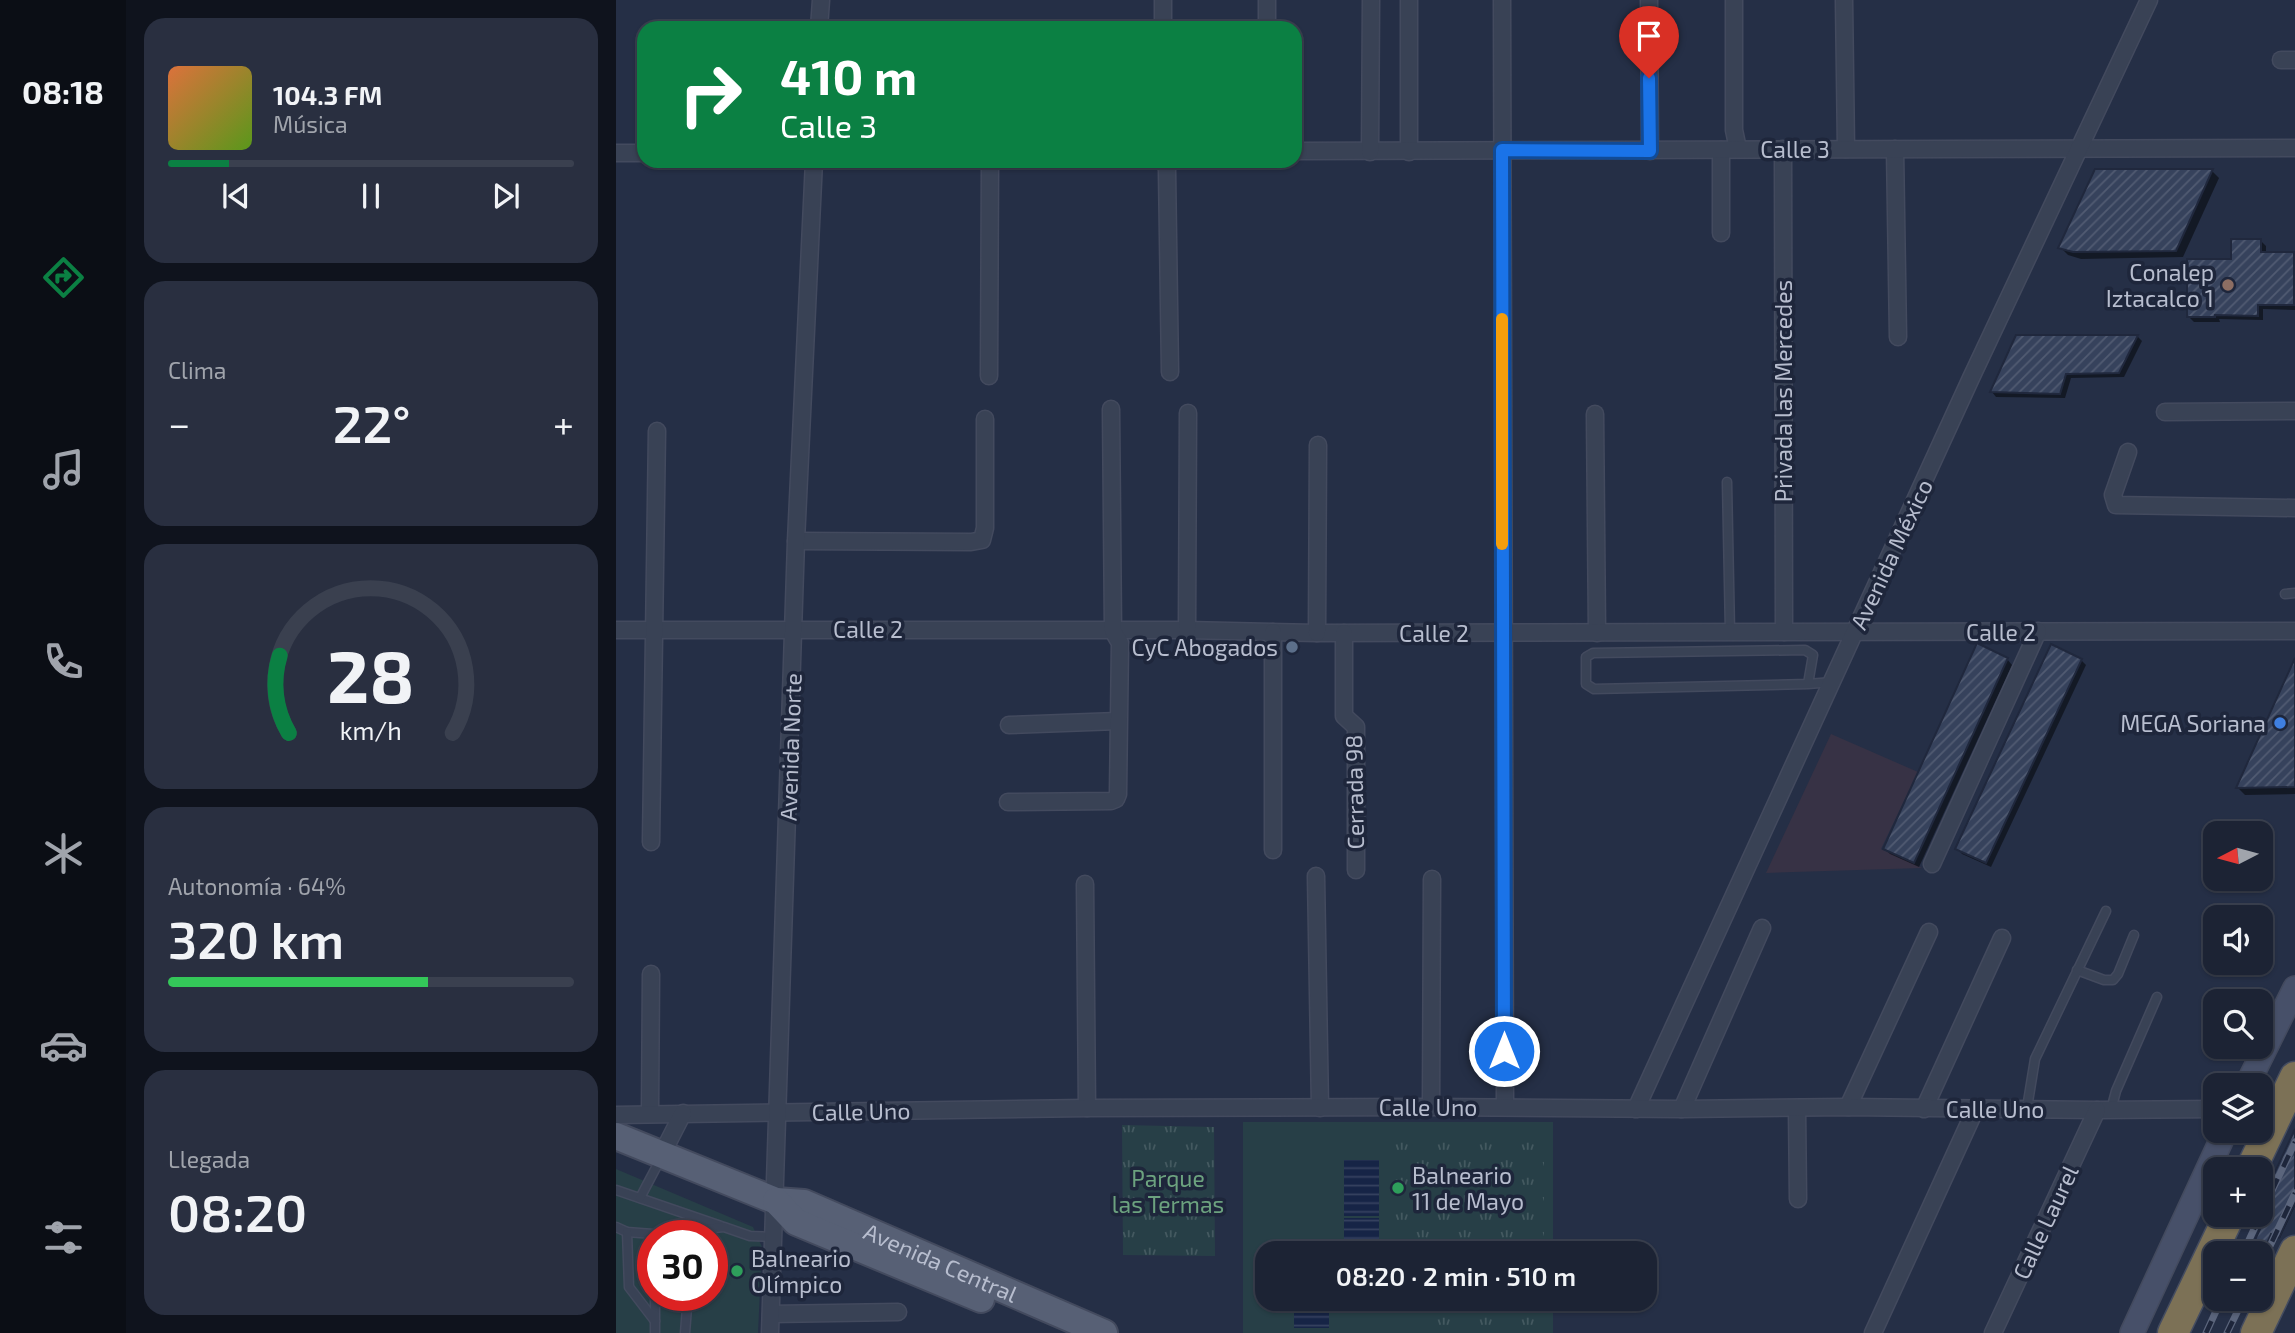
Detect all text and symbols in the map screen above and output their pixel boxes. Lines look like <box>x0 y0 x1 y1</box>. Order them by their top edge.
pin <box>1619 6 1679 78</box>
icon: arrive <box>1630 17 1668 55</box>
text: 410 m <box>780 46 917 105</box>
icon: right <box>665 49 756 140</box>
text: 08:18 <box>22 72 104 110</box>
text: 104.3 FM <box>273 79 382 110</box>
text: Calle 3 <box>780 106 877 144</box>
text: Música <box>273 110 348 138</box>
street label: Calle 3 <box>1760 135 1830 163</box>
icon: previous <box>217 177 255 215</box>
icon: pause <box>352 177 390 215</box>
icon: next <box>487 177 525 215</box>
icon: directions <box>39 253 88 302</box>
place label: Conalep Iztacalco 1 <box>2106 258 2214 312</box>
marker: Conalep Iztacalco 1 <box>2220 277 2236 293</box>
street label: Privada las Mercedes <box>1769 280 1797 502</box>
text: Clima <box>168 356 226 384</box>
text: 22° <box>333 391 411 453</box>
text: − <box>168 400 190 446</box>
text: + <box>553 400 574 446</box>
icon: music <box>39 445 88 494</box>
street label: Avenida México <box>1844 474 1938 634</box>
street label: Calle 2 <box>833 615 903 643</box>
street label: Calle 2 <box>1966 618 2036 646</box>
street label: Calle 2 <box>1399 619 1469 647</box>
text: 28 <box>327 630 415 718</box>
place label: CyC Abogados <box>1131 633 1278 661</box>
icon: phone <box>39 637 88 686</box>
marker: CyC Abogados <box>1284 639 1300 655</box>
street label: Avenida Norte <box>773 673 807 821</box>
place label: MEGA Soriana <box>2120 709 2266 737</box>
text: km/h <box>340 714 402 744</box>
marker: MEGA Soriana <box>2272 715 2288 731</box>
street label: Cerrada 98 <box>1339 734 1369 850</box>
north arrow <box>2203 821 2273 891</box>
map controls <box>2203 821 2273 1311</box>
icon: climate <box>39 829 88 878</box>
text: Autonomía · 64% <box>168 872 346 900</box>
button: sound <box>2203 905 2273 975</box>
text: 320 km <box>168 907 344 969</box>
button: search <box>2203 989 2273 1059</box>
position arrow <box>1467 1014 1541 1088</box>
icon: car <box>39 1021 88 1070</box>
button: layers <box>2203 1073 2273 1143</box>
street label: Calle Uno <box>1379 1093 1477 1121</box>
street label: Calle Uno <box>1946 1095 2044 1123</box>
street label: Calle Uno <box>811 1096 911 1126</box>
text: Llegada <box>168 1145 250 1173</box>
button: + <box>2203 1157 2273 1227</box>
street label: Calle Laurel <box>2006 1160 2084 1283</box>
place label: Balneario 11 de Mayo <box>1412 1161 1524 1215</box>
park label: Parque las Termas <box>1112 1164 1224 1218</box>
text: 08:20 <box>168 1180 307 1242</box>
marker: Balneario 11 de Mayo <box>1390 1180 1406 1196</box>
icon: filters <box>39 1213 88 1262</box>
street label: Avenida Central <box>860 1217 1022 1308</box>
speed limit sign: 30 <box>637 1220 728 1311</box>
button: − <box>2203 1241 2273 1311</box>
place label: Balneario Olímpico <box>751 1244 851 1298</box>
text: 08:20 · 2 min · 510 m <box>1336 1260 1576 1291</box>
marker: Balneario Olímpico <box>729 1263 745 1279</box>

